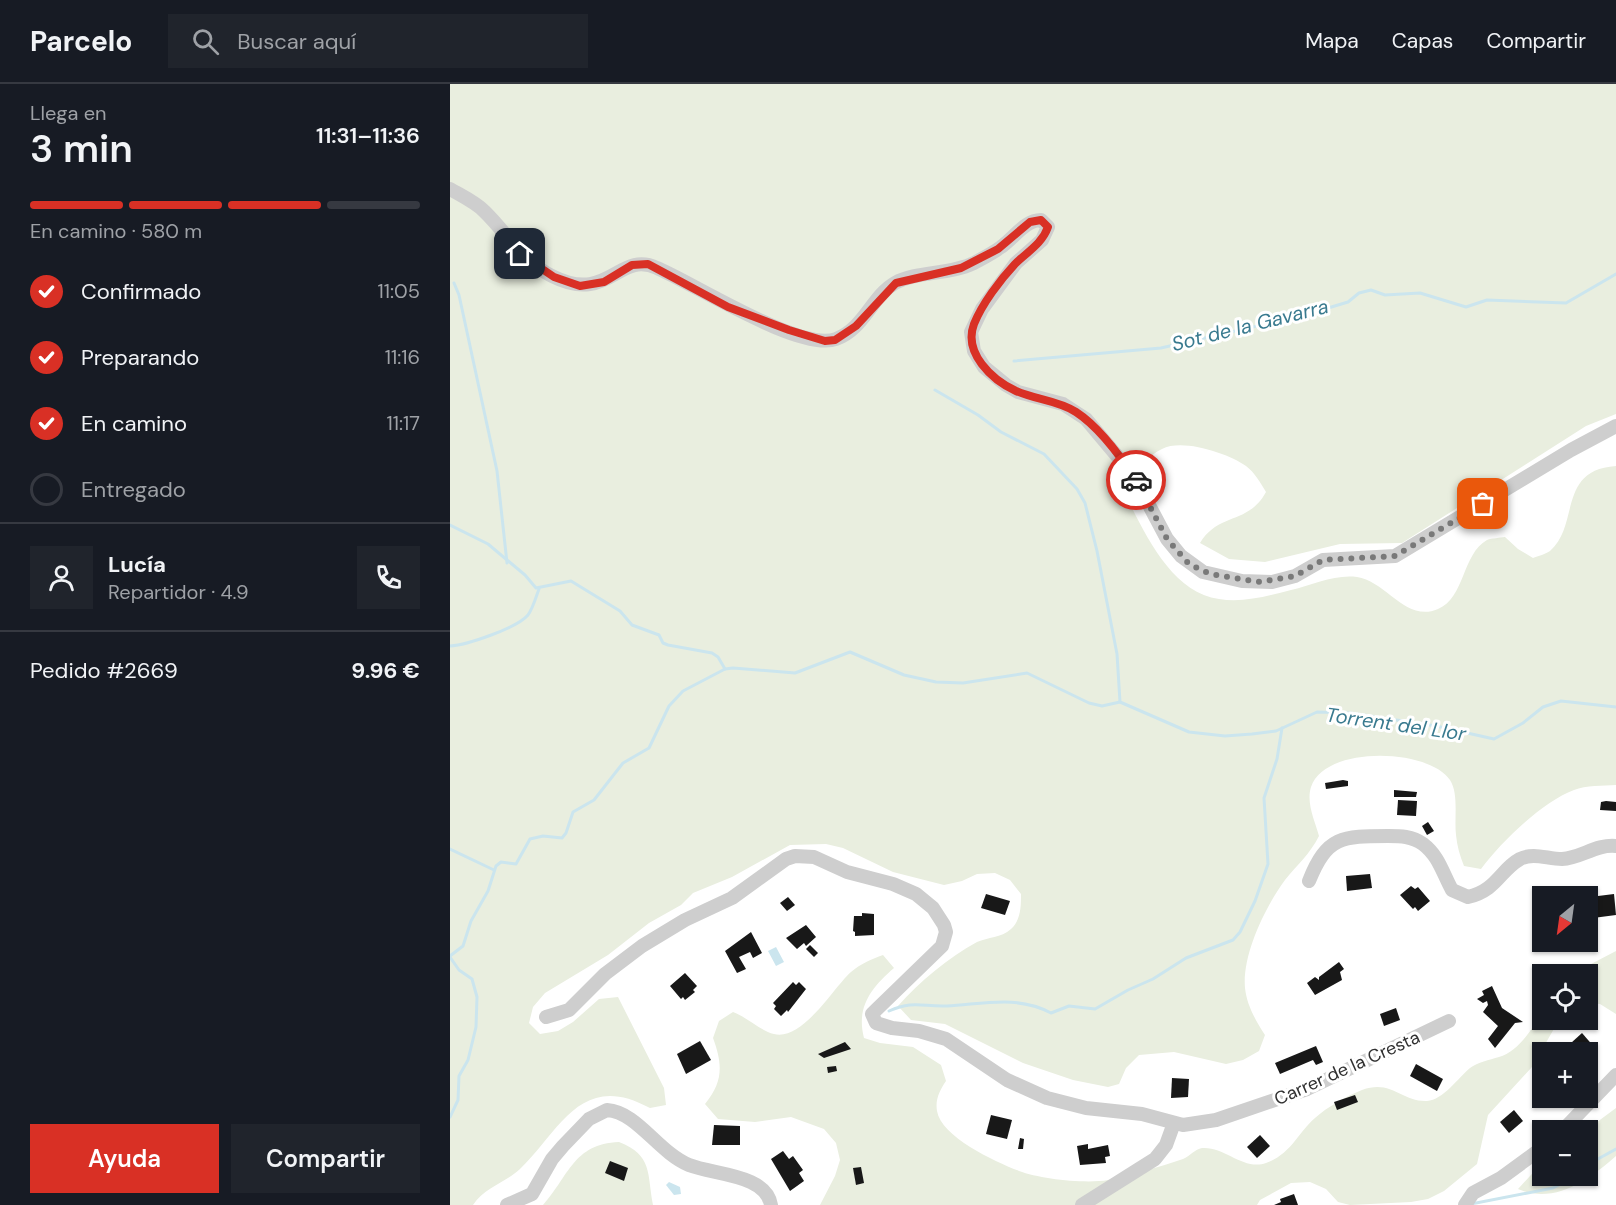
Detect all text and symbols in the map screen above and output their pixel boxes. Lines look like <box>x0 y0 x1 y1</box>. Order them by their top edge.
search box <box>168 14 588 68</box>
text: Parcelo <box>30 23 132 60</box>
icon: search <box>189 25 222 58</box>
text: Buscar aquí <box>237 27 356 56</box>
text: Mapa <box>1305 27 1359 55</box>
text: Capas <box>1392 27 1453 55</box>
text: Compartir <box>1486 27 1586 55</box>
text: Llega en <box>30 100 107 126</box>
text: 11:31–11:36 <box>316 121 420 150</box>
text: 3 min <box>30 123 133 174</box>
text: En camino · 580 m <box>30 218 202 244</box>
pin <box>494 228 545 279</box>
icon: home <box>503 237 536 270</box>
icon: check <box>30 275 63 308</box>
text: Confirmado <box>81 277 201 306</box>
text: 11:05 <box>378 278 420 304</box>
water label: Sot de la Gavarra <box>1169 293 1331 357</box>
icon: check <box>30 341 63 374</box>
text: Preparando <box>81 343 199 372</box>
text: 11:16 <box>385 344 420 370</box>
icon: check <box>30 407 63 440</box>
text: En camino <box>81 409 187 438</box>
text: 11:17 <box>387 410 420 436</box>
courier <box>1106 450 1166 510</box>
icon: car <box>1120 464 1153 497</box>
text: Entregado <box>81 475 186 504</box>
pin <box>1457 478 1508 529</box>
icon: bag <box>1466 487 1499 520</box>
button: person <box>30 546 93 609</box>
button: phone <box>357 546 420 609</box>
text: Lucía <box>108 550 166 579</box>
text: Repartidor · 4.9 <box>108 579 249 605</box>
text: Pedido #2669 <box>30 656 178 685</box>
text: 9.96 € <box>351 656 420 685</box>
water label: Torrent del Llor <box>1324 701 1468 747</box>
north arrow <box>1532 886 1598 952</box>
map controls <box>1532 886 1598 1186</box>
button: locate <box>1532 964 1598 1030</box>
street label: Carrer de la Cresta <box>1270 1025 1424 1111</box>
button: + <box>1532 1042 1598 1108</box>
button: − <box>1532 1120 1598 1186</box>
button: Ayuda <box>30 1124 219 1193</box>
button: Compartir <box>231 1124 420 1193</box>

